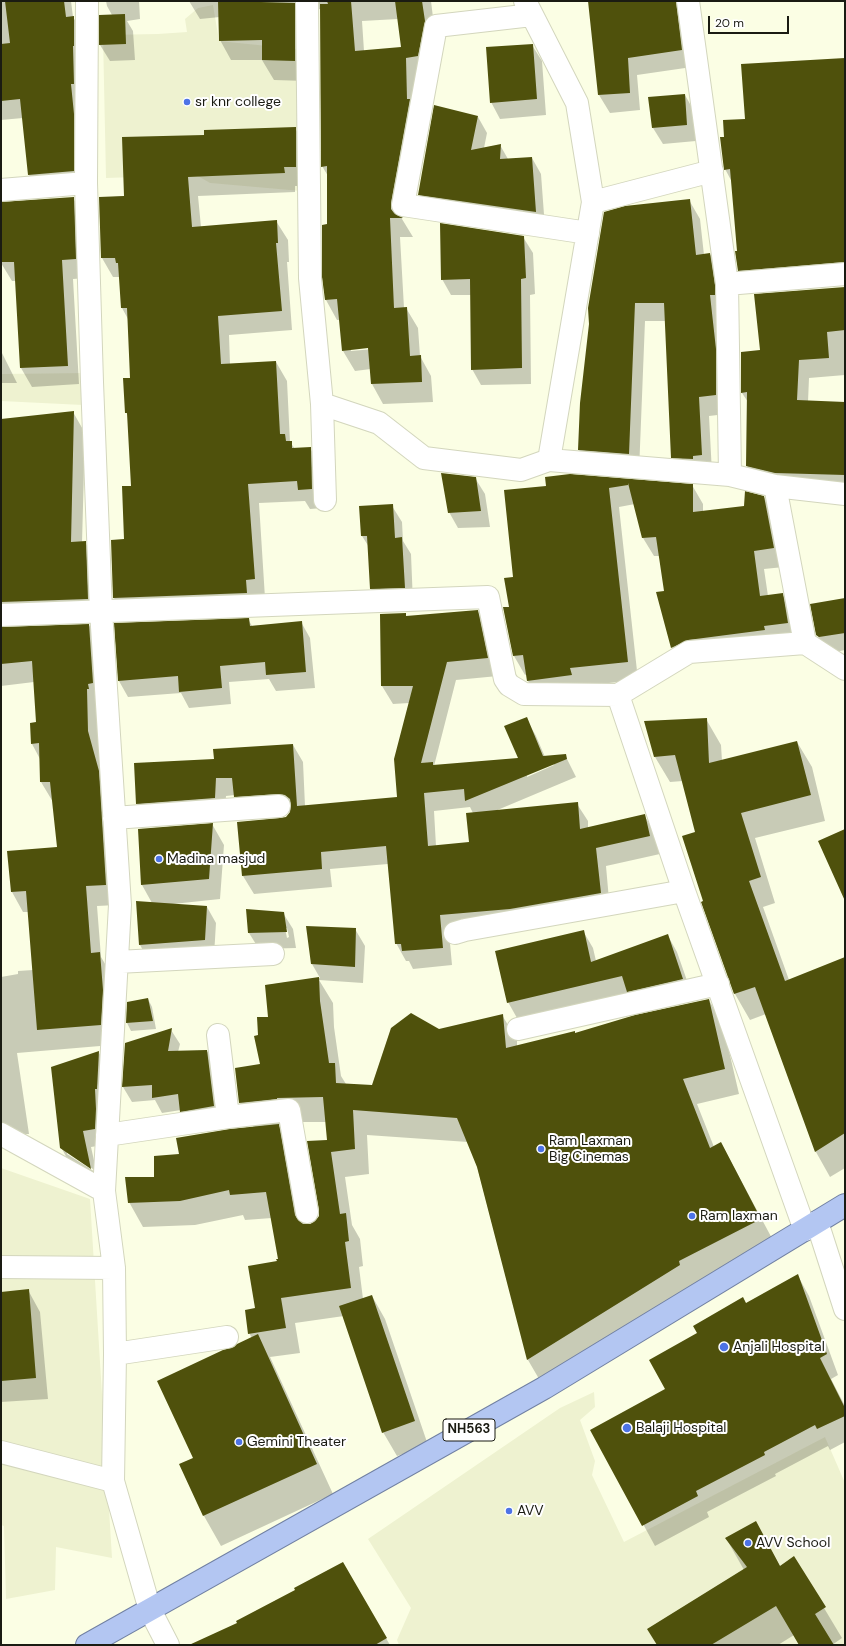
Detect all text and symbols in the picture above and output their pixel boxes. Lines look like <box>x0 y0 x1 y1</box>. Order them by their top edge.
scale bar <box>710 8 791 34</box>
text: 20 m <box>715 15 744 31</box>
place label: sr knr college <box>195 94 281 110</box>
marker: sr knr college <box>182 97 192 107</box>
place label: Madina masjud <box>167 851 265 867</box>
marker: Madina masjud <box>154 854 164 864</box>
place label: Ram Laxman Big Cinemas <box>549 1133 631 1166</box>
marker: Ram Laxman Big Cinemas <box>536 1144 546 1154</box>
place label: Ram laxman <box>700 1208 778 1224</box>
marker: Ram laxman <box>687 1211 697 1221</box>
place label: Anjali Hospital <box>733 1339 825 1355</box>
marker: Anjali Hospital <box>718 1341 730 1353</box>
road number: NH563 <box>443 1419 495 1441</box>
place label: Balaji Hospital <box>636 1420 726 1436</box>
marker: Balaji Hospital <box>621 1422 633 1434</box>
place label: Gemini Theater <box>247 1434 346 1450</box>
marker: Gemini Theater <box>234 1437 244 1447</box>
place label: AVV <box>517 1503 544 1519</box>
marker: AVV <box>504 1506 514 1516</box>
place label: AVV School <box>756 1535 830 1551</box>
marker: AVV School <box>743 1538 753 1548</box>

